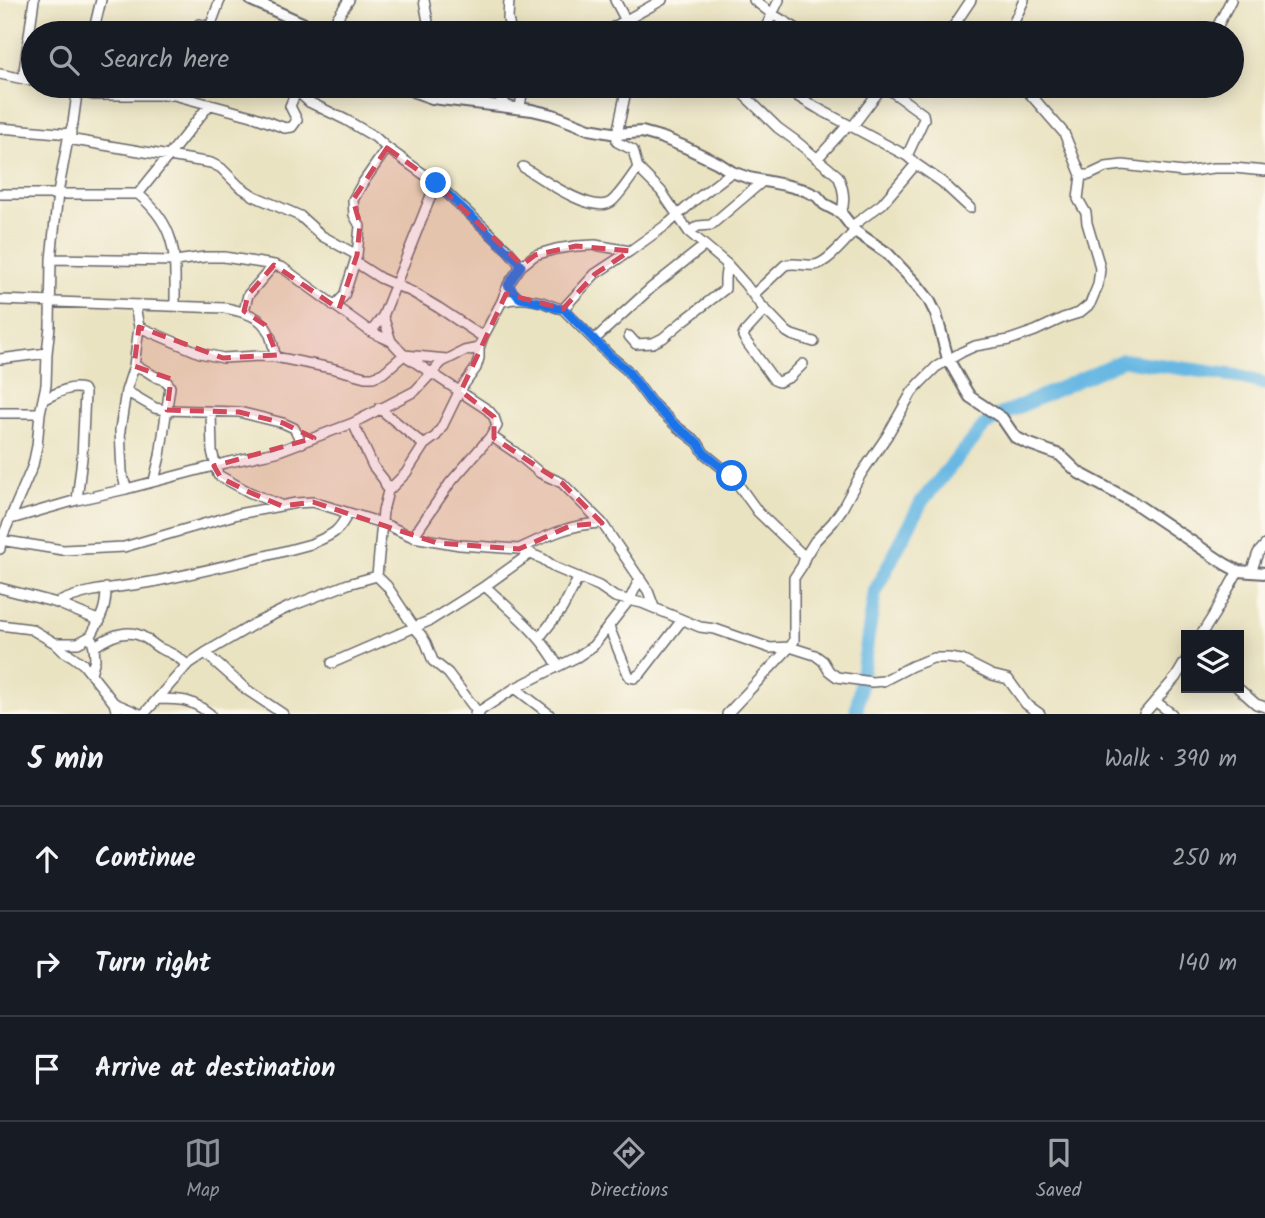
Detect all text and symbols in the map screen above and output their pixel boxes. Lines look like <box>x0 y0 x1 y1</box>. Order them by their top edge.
search box <box>21 21 1244 98</box>
text: Search here <box>101 39 229 81</box>
icon: search <box>45 41 83 79</box>
route end <box>420 167 451 198</box>
route start <box>716 460 747 491</box>
map controls <box>1181 630 1244 693</box>
button: layers <box>1181 630 1244 693</box>
text: 5 min <box>28 736 104 784</box>
text: Walk · 390 m <box>1105 742 1237 778</box>
text: Continue <box>95 838 196 880</box>
icon: ahead <box>28 840 66 878</box>
text: 250 m <box>1172 841 1237 877</box>
text: Turn right <box>95 943 211 985</box>
icon: right <box>28 945 66 983</box>
text: 140 m <box>1178 946 1237 982</box>
text: Arrive at destination <box>95 1048 335 1090</box>
icon: arrive <box>28 1050 66 1088</box>
tab: Map <box>184 1134 222 1206</box>
tab: Directions <box>590 1134 668 1206</box>
tab: Saved <box>1036 1134 1081 1206</box>

